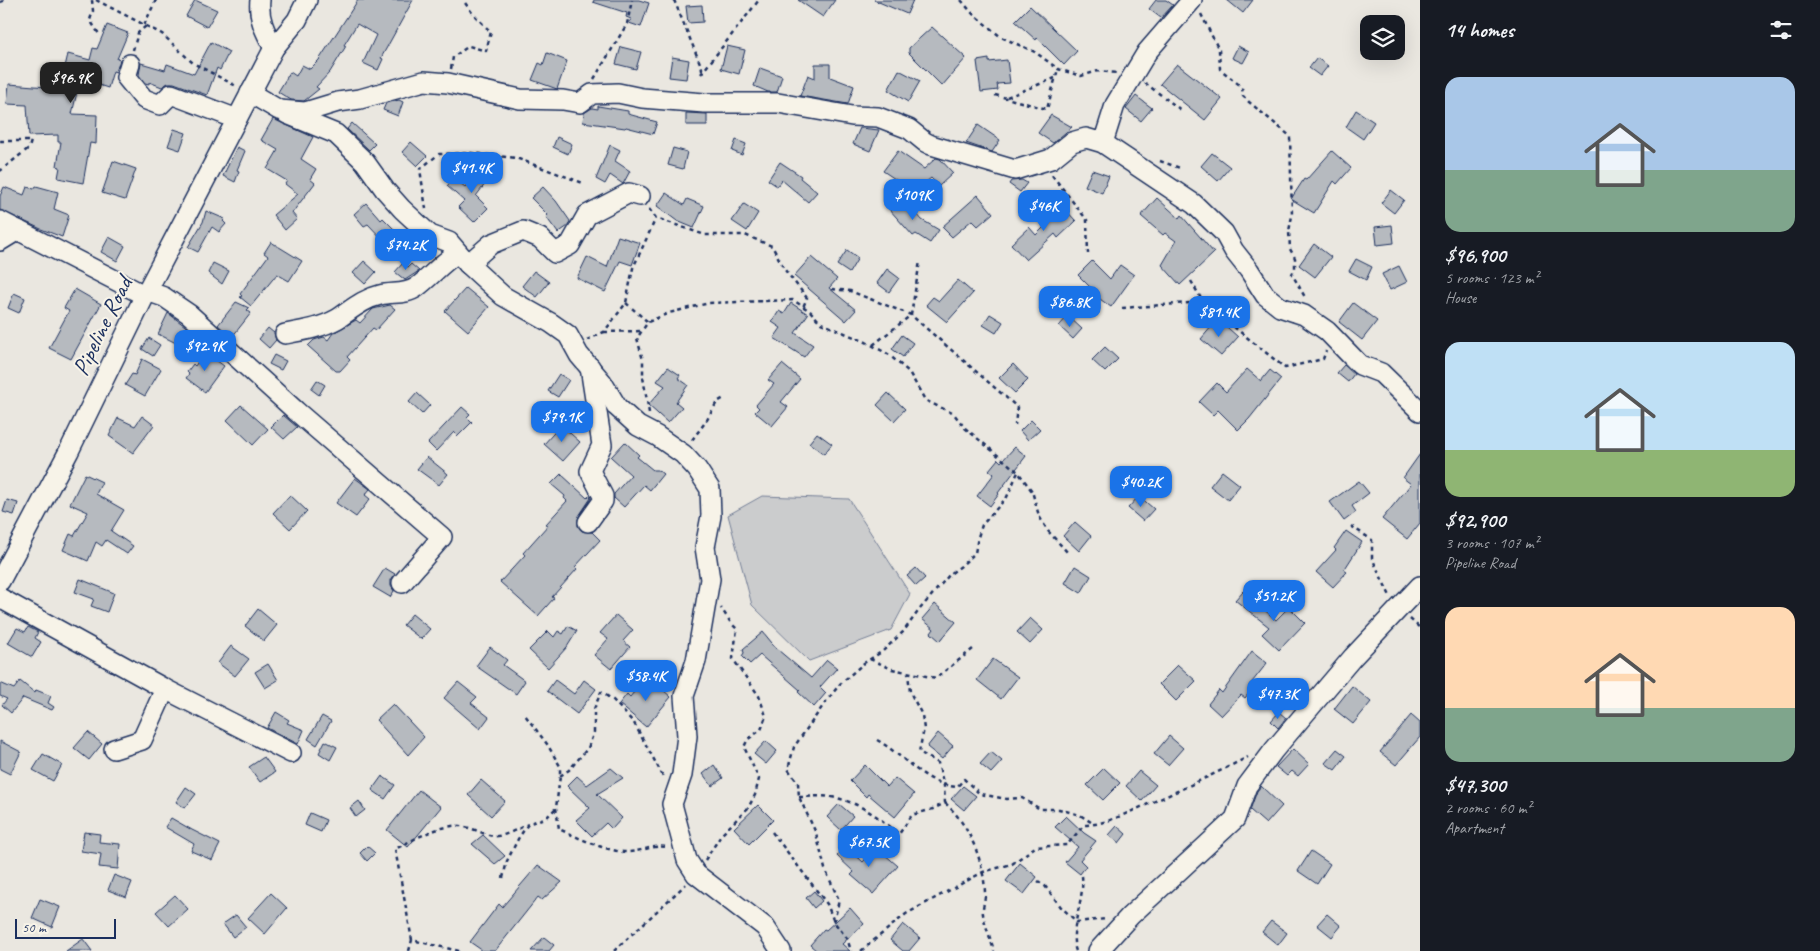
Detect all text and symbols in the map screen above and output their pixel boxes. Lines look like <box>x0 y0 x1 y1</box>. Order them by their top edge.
map controls <box>1360 15 1405 60</box>
button: layers <box>1360 15 1405 60</box>
icon: filters <box>1767 16 1795 44</box>
text: 14 homes <box>1445 17 1514 43</box>
pin: $96.9K <box>30 62 112 104</box>
text: $96.9K <box>51 68 91 88</box>
icon: home <box>1575 110 1665 200</box>
pin: $41.4K <box>431 152 513 194</box>
text: $41.4K <box>452 158 492 178</box>
pin: $109K <box>878 178 948 221</box>
text: $109K <box>895 185 931 205</box>
pin: $46K <box>1014 190 1074 232</box>
text: $46K <box>1029 196 1059 216</box>
pin: $74.2K <box>365 228 447 271</box>
text: $74.2K <box>386 235 426 255</box>
text: $96,900 <box>1445 242 1506 268</box>
text: 5 rooms · 123 m² <box>1445 268 1539 288</box>
street label: Pipeline Road <box>65 269 140 380</box>
pin: $86.8K <box>1029 286 1111 328</box>
text: House <box>1445 288 1476 308</box>
text: $86.8K <box>1050 292 1090 312</box>
pin: $81.4K <box>1178 296 1260 338</box>
text: $81.4K <box>1199 302 1239 322</box>
pin: $92.9K <box>164 330 246 372</box>
text: $92.9K <box>185 336 225 356</box>
icon: home <box>1575 375 1665 465</box>
pin: $79.1K <box>521 400 603 443</box>
text: $79.1K <box>542 407 582 427</box>
pin: $40.2K <box>1100 466 1182 508</box>
text: $40.2K <box>1121 472 1161 492</box>
text: $92,900 <box>1445 507 1505 533</box>
text: 3 rooms · 107 m² <box>1445 533 1539 553</box>
text: Pipeline Road <box>1445 553 1516 573</box>
pin: $51.2K <box>1233 580 1315 622</box>
text: $51.2K <box>1254 586 1294 606</box>
icon: home <box>1575 640 1665 730</box>
pin: $58.4K <box>605 660 687 702</box>
text: $58.4K <box>626 666 666 686</box>
pin: $47.3K <box>1237 678 1319 720</box>
text: $47.3K <box>1258 684 1298 704</box>
text: $47,300 <box>1445 772 1506 798</box>
text: 2 rooms · 60 m² <box>1445 798 1531 818</box>
text: Apartment <box>1445 818 1504 838</box>
pin: $67.5K <box>828 826 910 868</box>
text: $67.5K <box>849 832 889 852</box>
scale bar <box>15 916 116 939</box>
text: 50 m <box>22 919 46 936</box>

